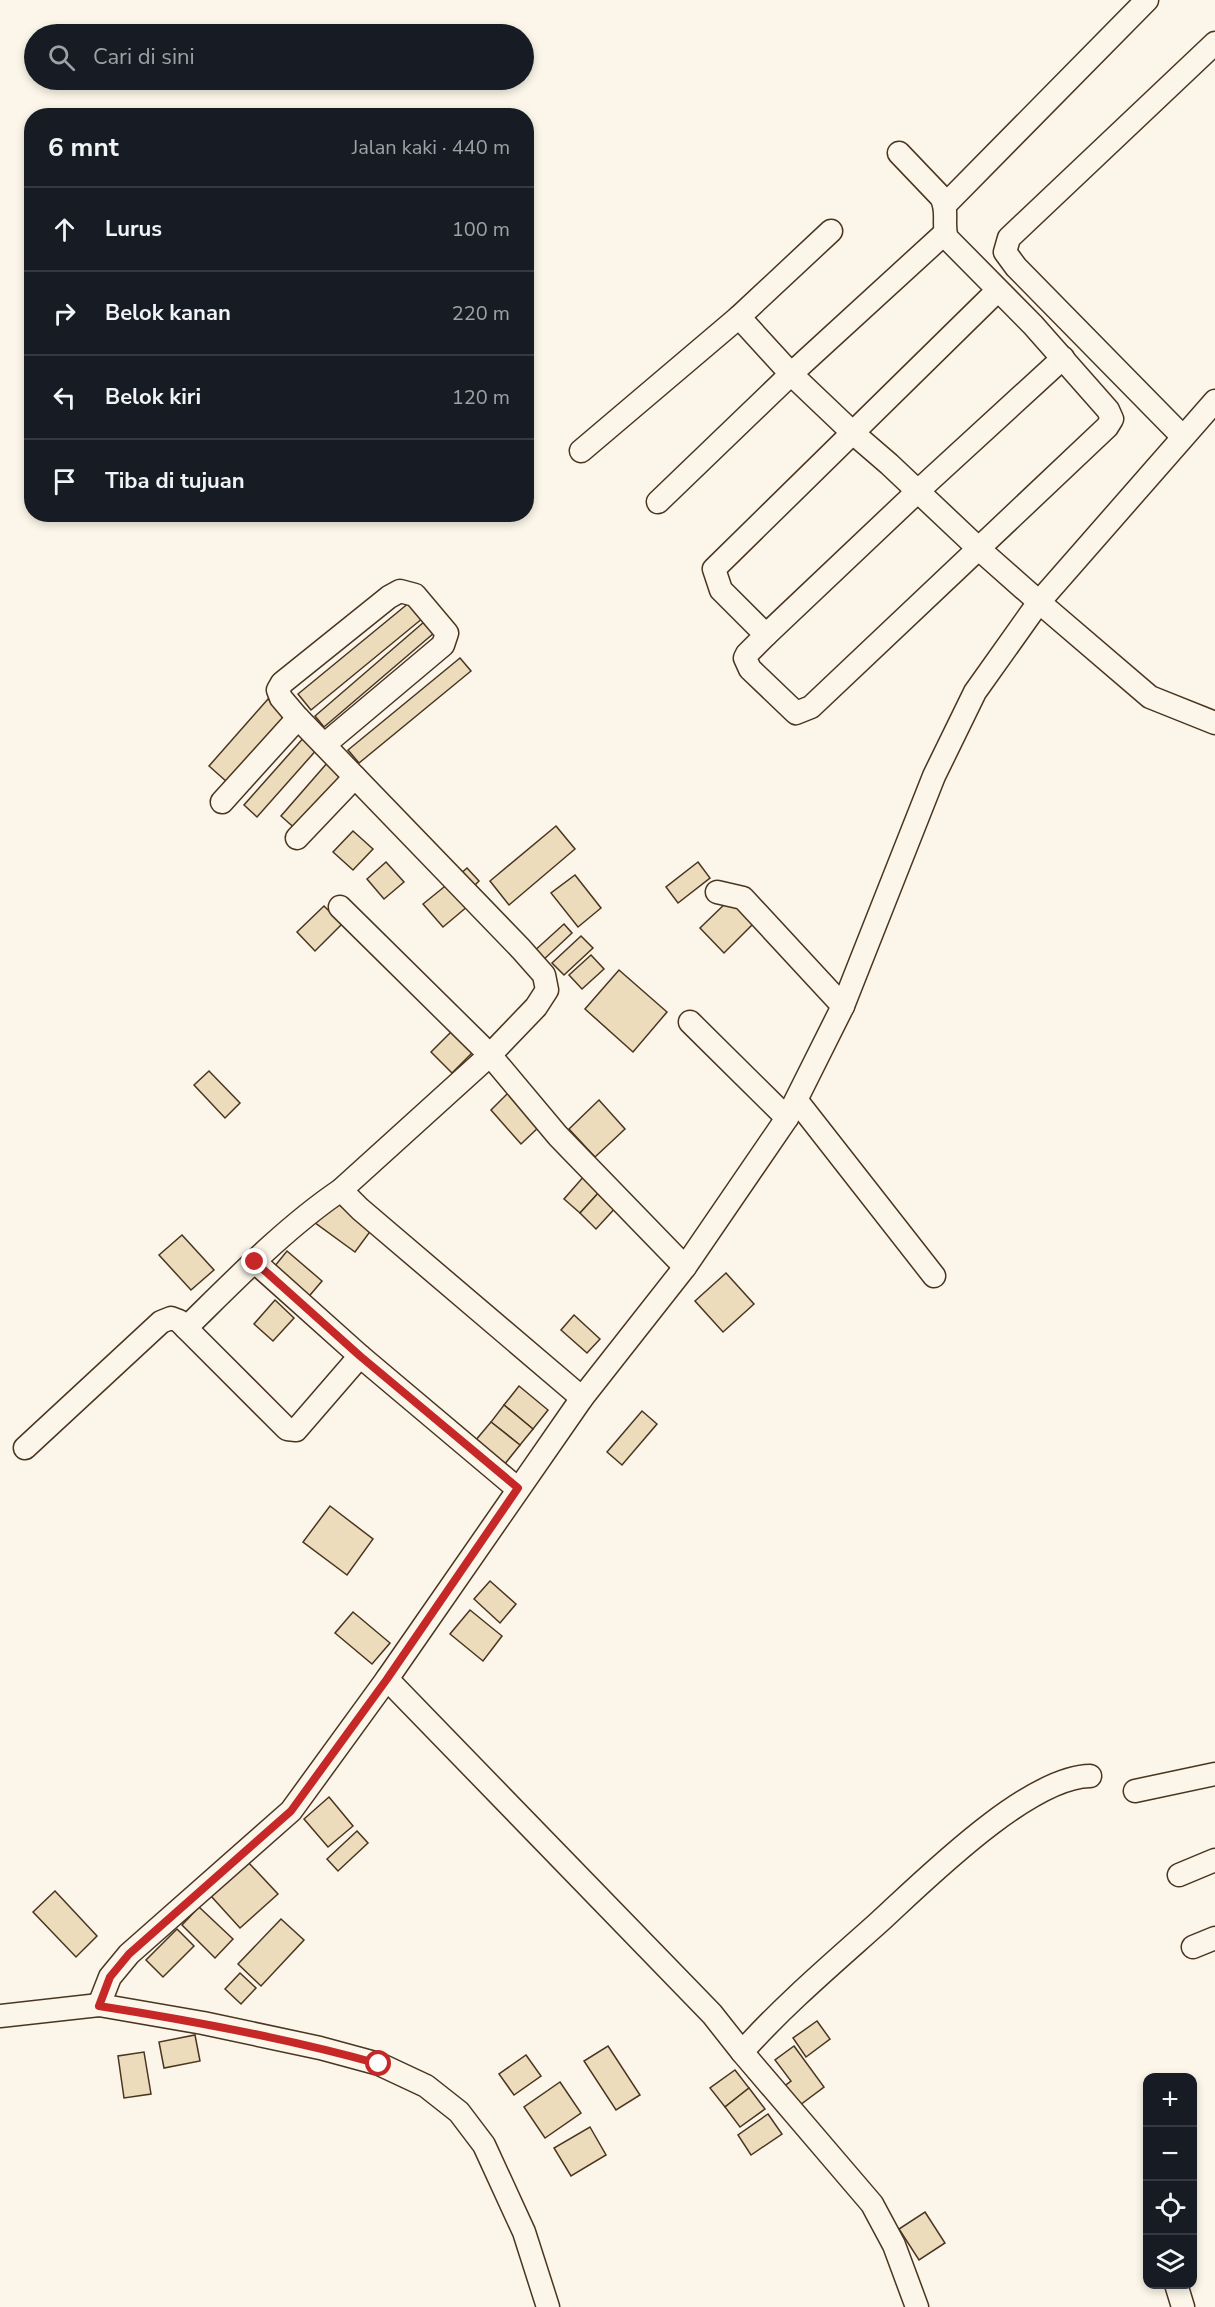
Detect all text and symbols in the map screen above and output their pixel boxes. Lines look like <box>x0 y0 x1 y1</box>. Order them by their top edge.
search box <box>24 24 534 90</box>
icon: search <box>45 41 78 74</box>
text: Cari di sini <box>93 42 195 72</box>
text: 6 mnt <box>48 130 119 165</box>
text: Jalan kaki · 440 m <box>352 134 510 161</box>
icon: ahead <box>48 213 81 246</box>
text: Lurus <box>105 214 162 244</box>
text: 100 m <box>452 216 510 243</box>
icon: right <box>48 297 81 330</box>
text: Belok kanan <box>105 298 231 328</box>
text: 220 m <box>452 300 510 327</box>
icon: left <box>48 381 81 414</box>
text: Belok kiri <box>105 382 201 412</box>
text: 120 m <box>452 384 510 411</box>
icon: arrive <box>48 465 81 498</box>
text: Tiba di tujuan <box>105 466 245 496</box>
route end <box>241 1248 267 1274</box>
route start <box>365 2050 391 2076</box>
map controls <box>1143 2073 1197 2289</box>
button: + <box>1143 2073 1197 2127</box>
button: − <box>1143 2127 1197 2181</box>
button: locate <box>1143 2181 1197 2235</box>
button: layers <box>1143 2235 1197 2289</box>

